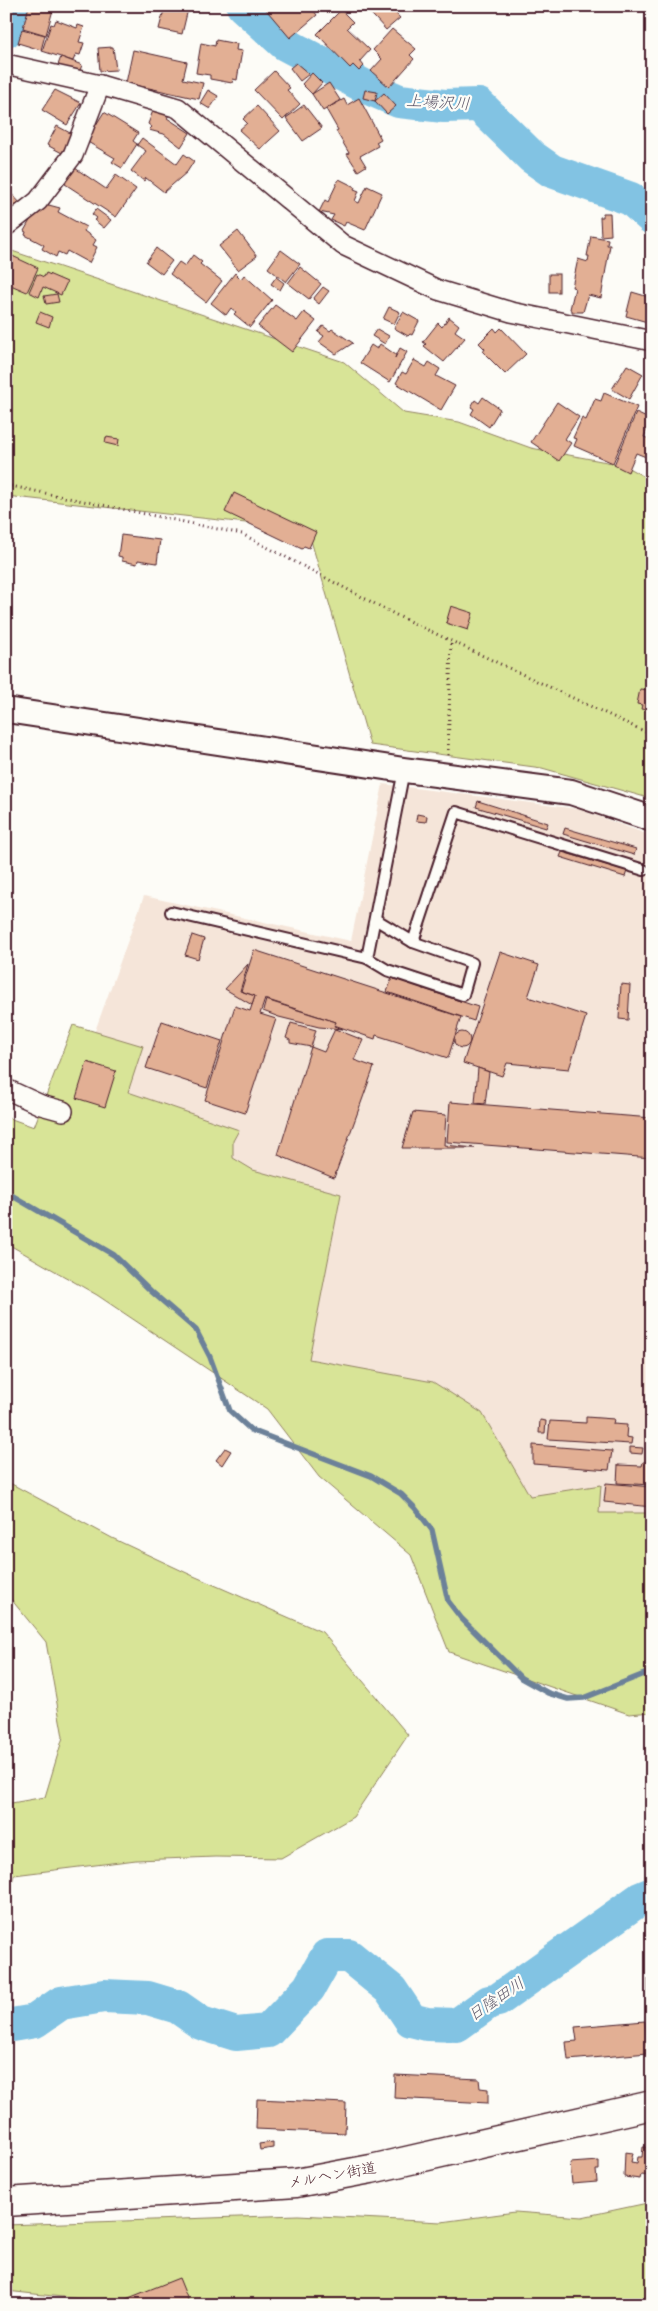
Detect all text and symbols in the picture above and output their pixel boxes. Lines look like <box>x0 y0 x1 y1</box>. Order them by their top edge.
water label: 上場沢川 <box>405 90 471 114</box>
water label: 日陰田川 <box>464 1972 528 2026</box>
street label: メルヘン街道 <box>286 2157 378 2193</box>

